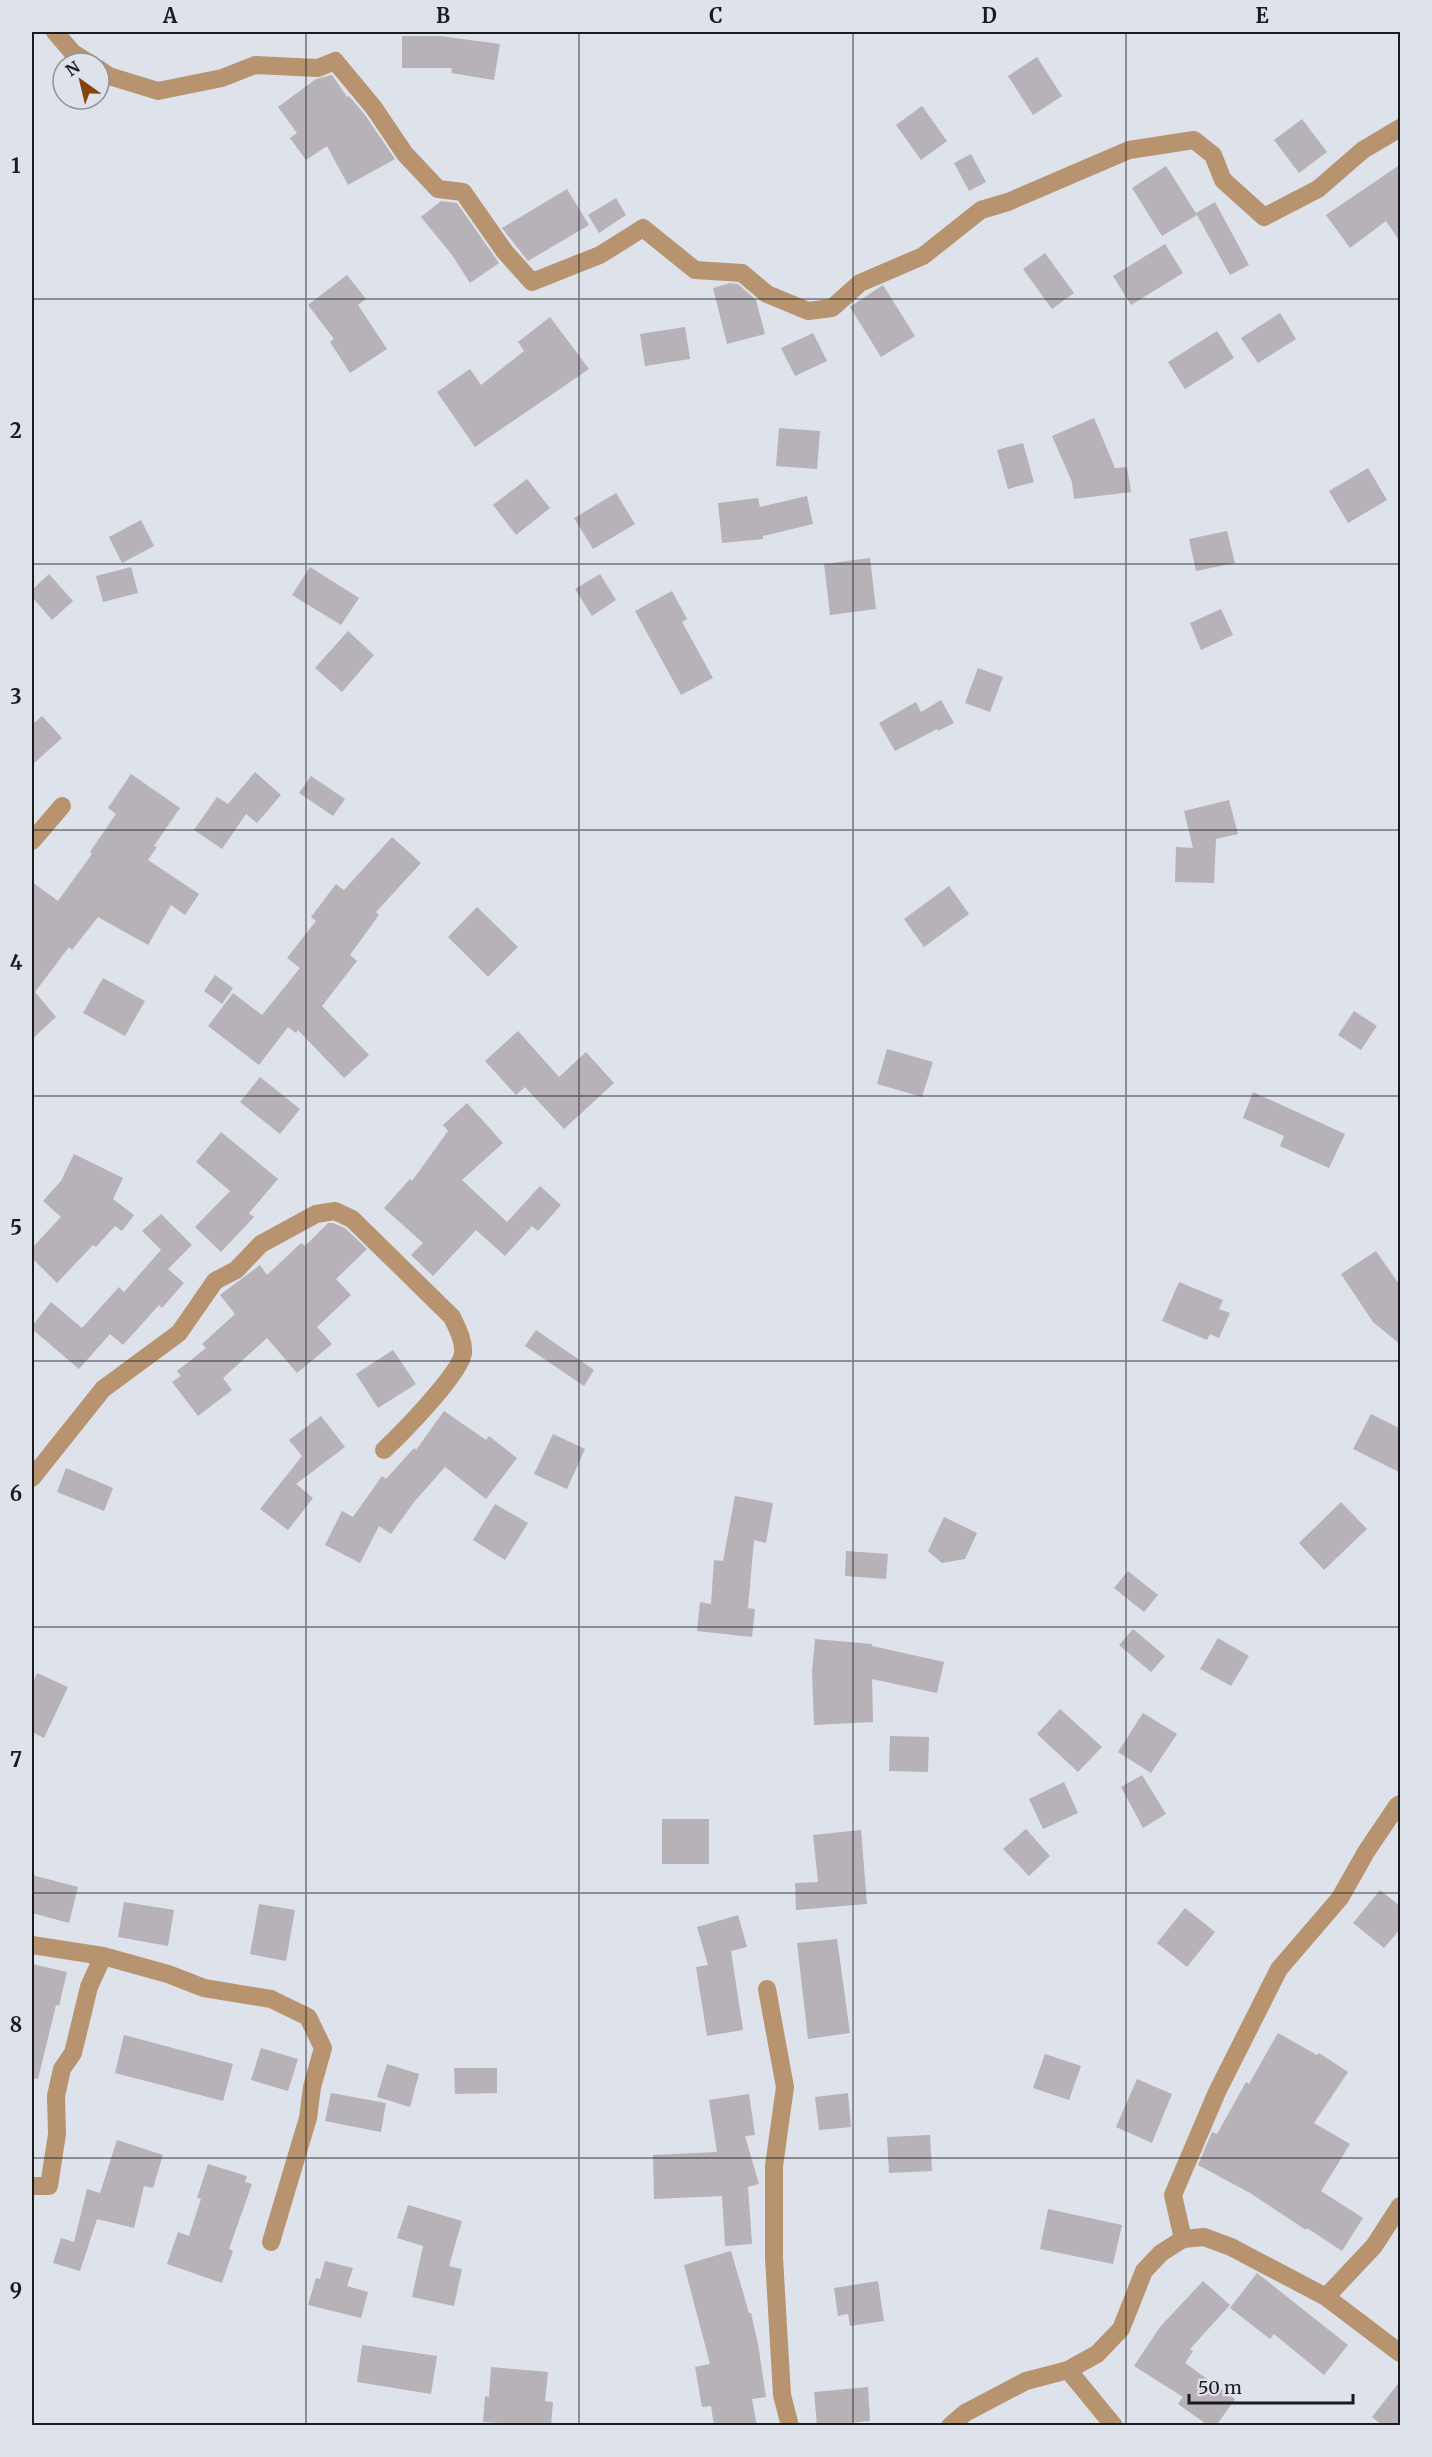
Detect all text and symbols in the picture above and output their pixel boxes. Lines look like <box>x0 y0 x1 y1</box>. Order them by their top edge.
text: A <box>162 3 178 28</box>
text: B <box>436 3 450 28</box>
text: C <box>709 3 723 28</box>
text: D <box>981 3 997 28</box>
text: E <box>1255 3 1269 28</box>
north arrow <box>51 51 111 111</box>
text: N <box>62 57 84 80</box>
text: 1 <box>11 153 21 178</box>
text: 2 <box>10 418 22 443</box>
text: 3 <box>10 684 22 709</box>
text: 4 <box>10 950 23 975</box>
text: 5 <box>10 1215 22 1240</box>
text: 6 <box>10 1481 22 1506</box>
text: 7 <box>10 1747 22 1772</box>
text: 8 <box>10 2012 22 2037</box>
text: 9 <box>10 2278 22 2303</box>
scale bar <box>1189 2367 1352 2405</box>
text: 50 m <box>1198 2376 1242 2399</box>

